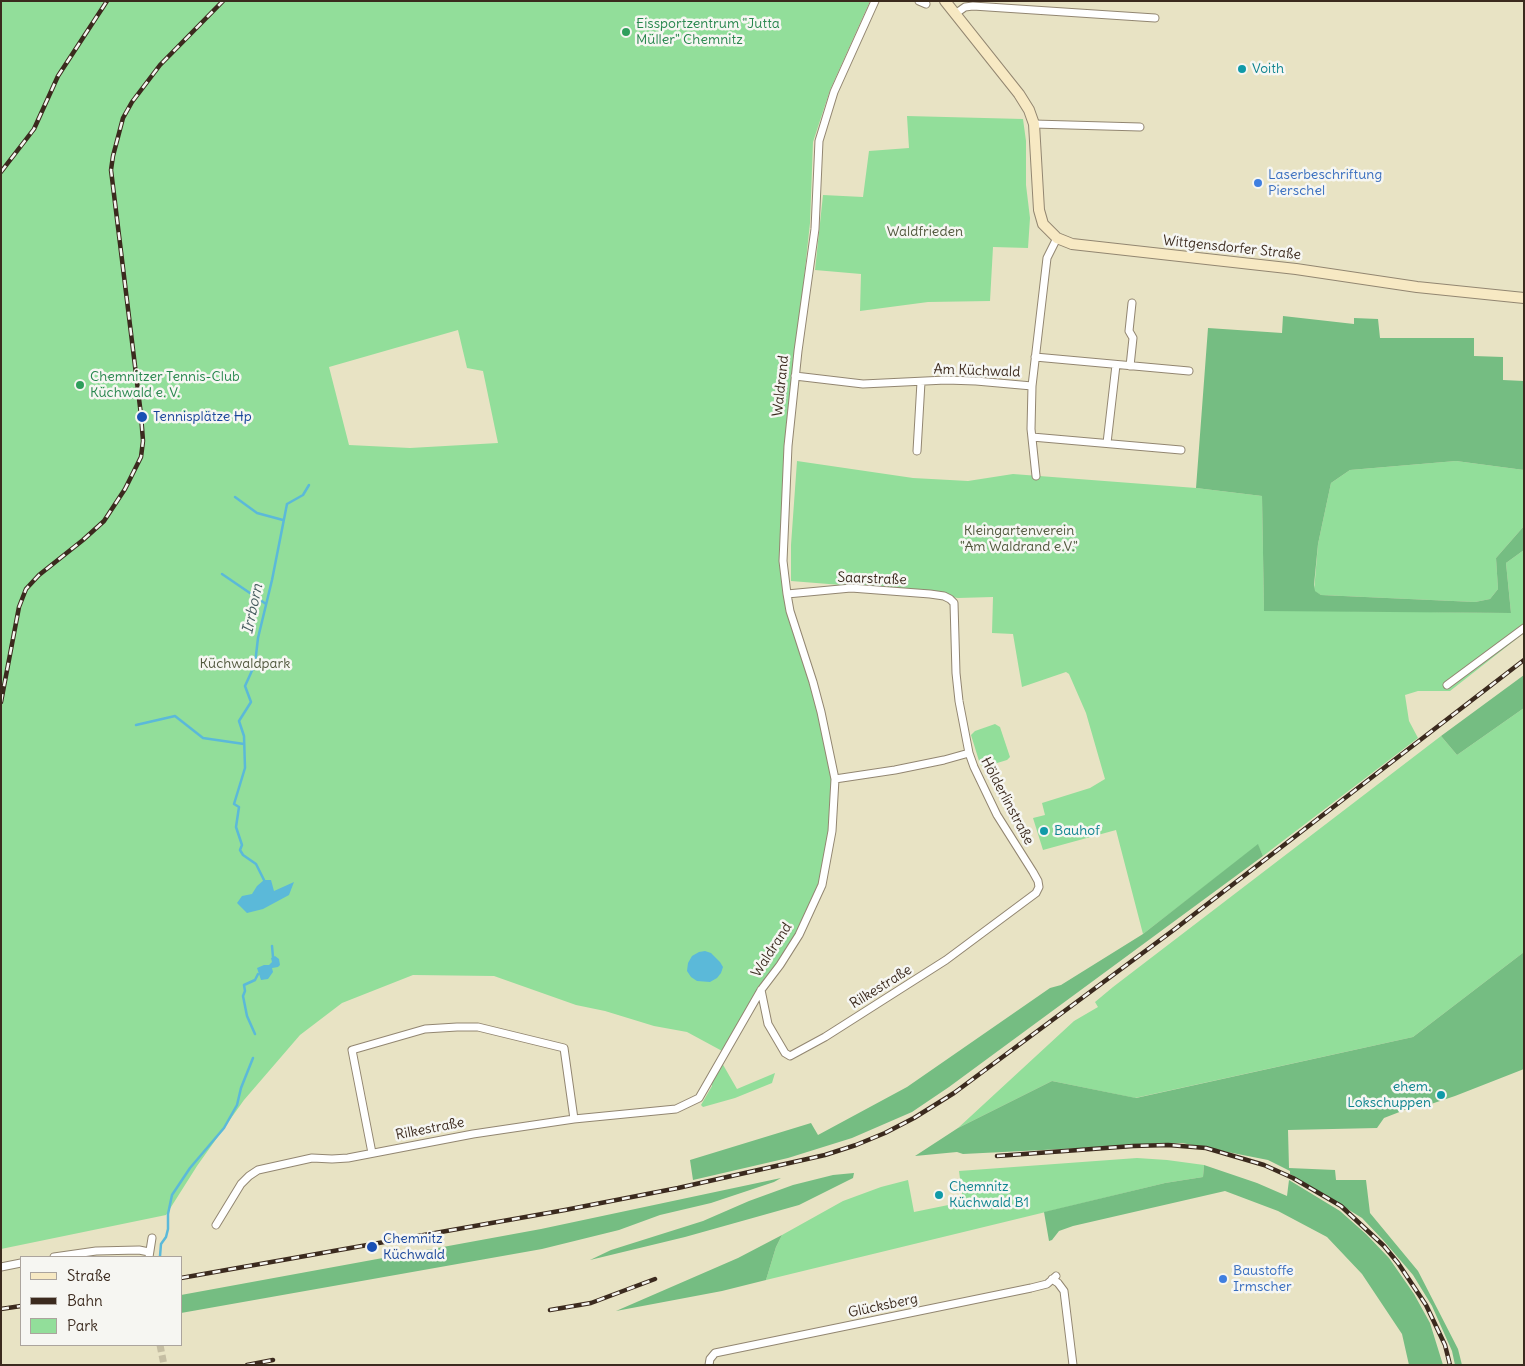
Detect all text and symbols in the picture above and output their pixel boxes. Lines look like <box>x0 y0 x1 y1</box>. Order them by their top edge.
place label: Eissportzentrum "Jutta Müller" Chemnitz <box>636 16 780 48</box>
marker: Eissportzentrum "Jutta Müller" Chemnitz <box>620 26 632 38</box>
place label: Voith <box>1252 61 1284 77</box>
marker: Voith <box>1236 63 1248 75</box>
place label: Laserbeschriftung Pierschel <box>1268 167 1382 200</box>
marker: Laserbeschriftung Pierschel <box>1252 177 1264 189</box>
park label: Waldfrieden <box>887 224 963 240</box>
street label: Wittgensdorfer Straße <box>1162 232 1302 264</box>
street label: Waldrand <box>769 355 793 417</box>
street label: Am Küchwald <box>933 361 1021 381</box>
place label: Chemnitzer Tennis-Club Küchwald e. V. <box>90 369 240 402</box>
marker: Chemnitzer Tennis-Club Küchwald e. V. <box>74 379 86 391</box>
place label: Tennisplätze Hp <box>153 409 252 425</box>
marker: Tennisplätze Hp <box>135 410 149 424</box>
park label: Kleingartenverein "Am Waldrand e.V." <box>960 523 1078 556</box>
street label: Saarstraße <box>837 569 907 589</box>
water label: Irrborn <box>239 583 267 635</box>
park label: Küchwaldpark <box>200 656 290 672</box>
street label: Hölderlinstraße <box>977 754 1037 848</box>
place label: Bauhof <box>1054 823 1100 839</box>
marker: Bauhof <box>1038 825 1050 837</box>
street label: Waldrand <box>748 920 796 980</box>
street label: Rilkestraße <box>847 961 915 1013</box>
place label: ehem. Lokschuppen <box>1347 1079 1431 1112</box>
marker: ehem. Lokschuppen <box>1435 1089 1447 1101</box>
street label: Rilkestraße <box>394 1114 466 1144</box>
place label: Chemnitz Küchwald B1 <box>949 1179 1029 1212</box>
marker: Chemnitz Küchwald B1 <box>933 1189 945 1201</box>
place label: Chemnitz Küchwald <box>383 1231 445 1264</box>
marker: Chemnitz Küchwald <box>365 1240 379 1254</box>
legend <box>20 1256 182 1346</box>
place label: Baustoffe Irmscher <box>1233 1263 1293 1295</box>
text: Straße <box>67 1266 111 1285</box>
marker: Baustoffe Irmscher <box>1217 1273 1229 1285</box>
street label: Glücksberg <box>847 1290 919 1322</box>
text: Bahn <box>67 1291 103 1310</box>
text: Park <box>67 1316 98 1335</box>

